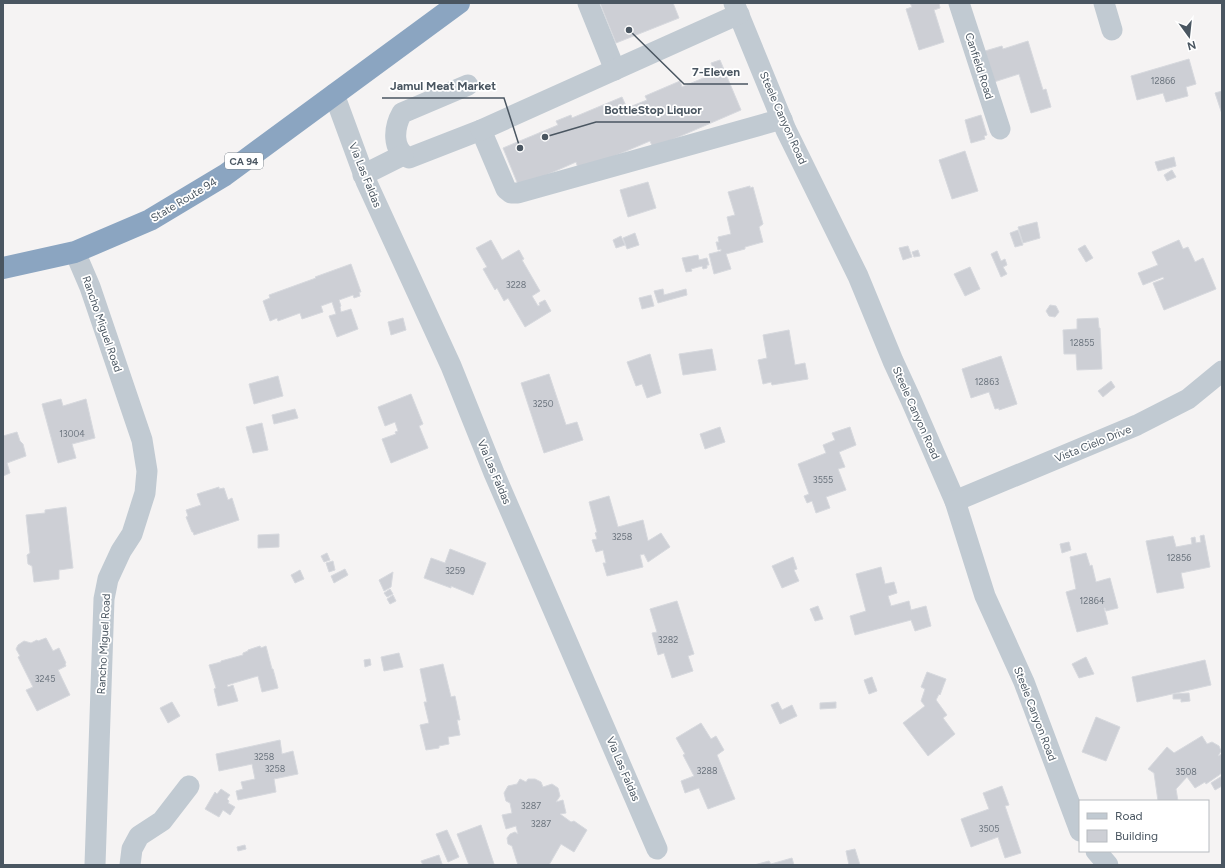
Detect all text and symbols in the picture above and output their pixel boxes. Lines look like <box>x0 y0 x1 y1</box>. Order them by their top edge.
north arrow <box>1169 16 1209 56</box>
street label: Canfield Road <box>962 31 996 101</box>
text: N <box>1186 38 1197 53</box>
callout: 7-Eleven <box>684 60 748 84</box>
text: 7-Eleven <box>692 65 740 79</box>
street label: Steele Canyon Road <box>757 70 809 166</box>
callout: Jamul Meat Market <box>382 74 504 98</box>
house number: 12866 <box>1151 75 1175 86</box>
text: Jamul Meat Market <box>390 79 496 93</box>
callout: BottleStop Liquor <box>596 98 710 122</box>
text: BottleStop Liquor <box>604 103 702 117</box>
street label: Via Las Faldas <box>346 141 384 209</box>
road number: CA 94 <box>225 153 263 169</box>
street label: State Route 94 <box>149 175 219 225</box>
street label: Rancho Miguel Road <box>79 274 125 374</box>
house number: 3228 <box>506 279 527 290</box>
house number: 12855 <box>1070 337 1094 348</box>
street label: Steele Canyon Road <box>890 365 942 461</box>
house number: 12863 <box>975 376 999 387</box>
house number: 3250 <box>533 398 554 409</box>
street label: Vista Cielo Drive <box>1053 423 1133 465</box>
house number: 13004 <box>59 428 85 439</box>
street label: Via Las Faldas <box>475 438 513 506</box>
house number: 3555 <box>813 474 833 485</box>
house number: 3258 <box>612 531 633 542</box>
house number: 12856 <box>1167 552 1191 563</box>
house number: 3259 <box>445 565 465 576</box>
street label: Rancho Miguel Road <box>95 593 113 695</box>
house number: 12864 <box>1080 595 1105 606</box>
house number: 3282 <box>658 634 678 645</box>
street label: Steele Canyon Road <box>1011 665 1059 763</box>
house number: 3245 <box>35 673 55 684</box>
street label: Via Las Faldas <box>604 735 642 803</box>
house number: 3258 <box>254 751 275 762</box>
house number: 3258 <box>265 763 286 774</box>
house number: 3288 <box>697 765 718 776</box>
house number: 3508 <box>1175 766 1197 777</box>
house number: 3287 <box>521 800 541 811</box>
legend <box>1079 800 1209 852</box>
text: Road <box>1115 809 1143 823</box>
house number: 3287 <box>531 818 551 829</box>
house number: 3505 <box>978 823 1000 834</box>
text: Building <box>1115 829 1158 843</box>

